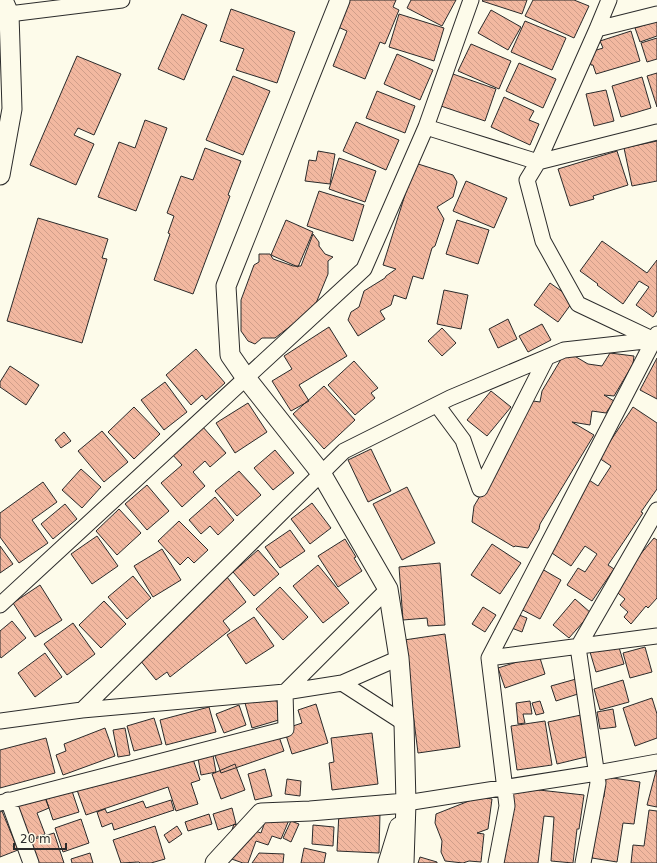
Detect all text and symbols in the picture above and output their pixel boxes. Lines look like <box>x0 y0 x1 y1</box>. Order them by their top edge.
scale bar <box>14 825 66 851</box>
text: 20 m <box>20 832 51 846</box>

